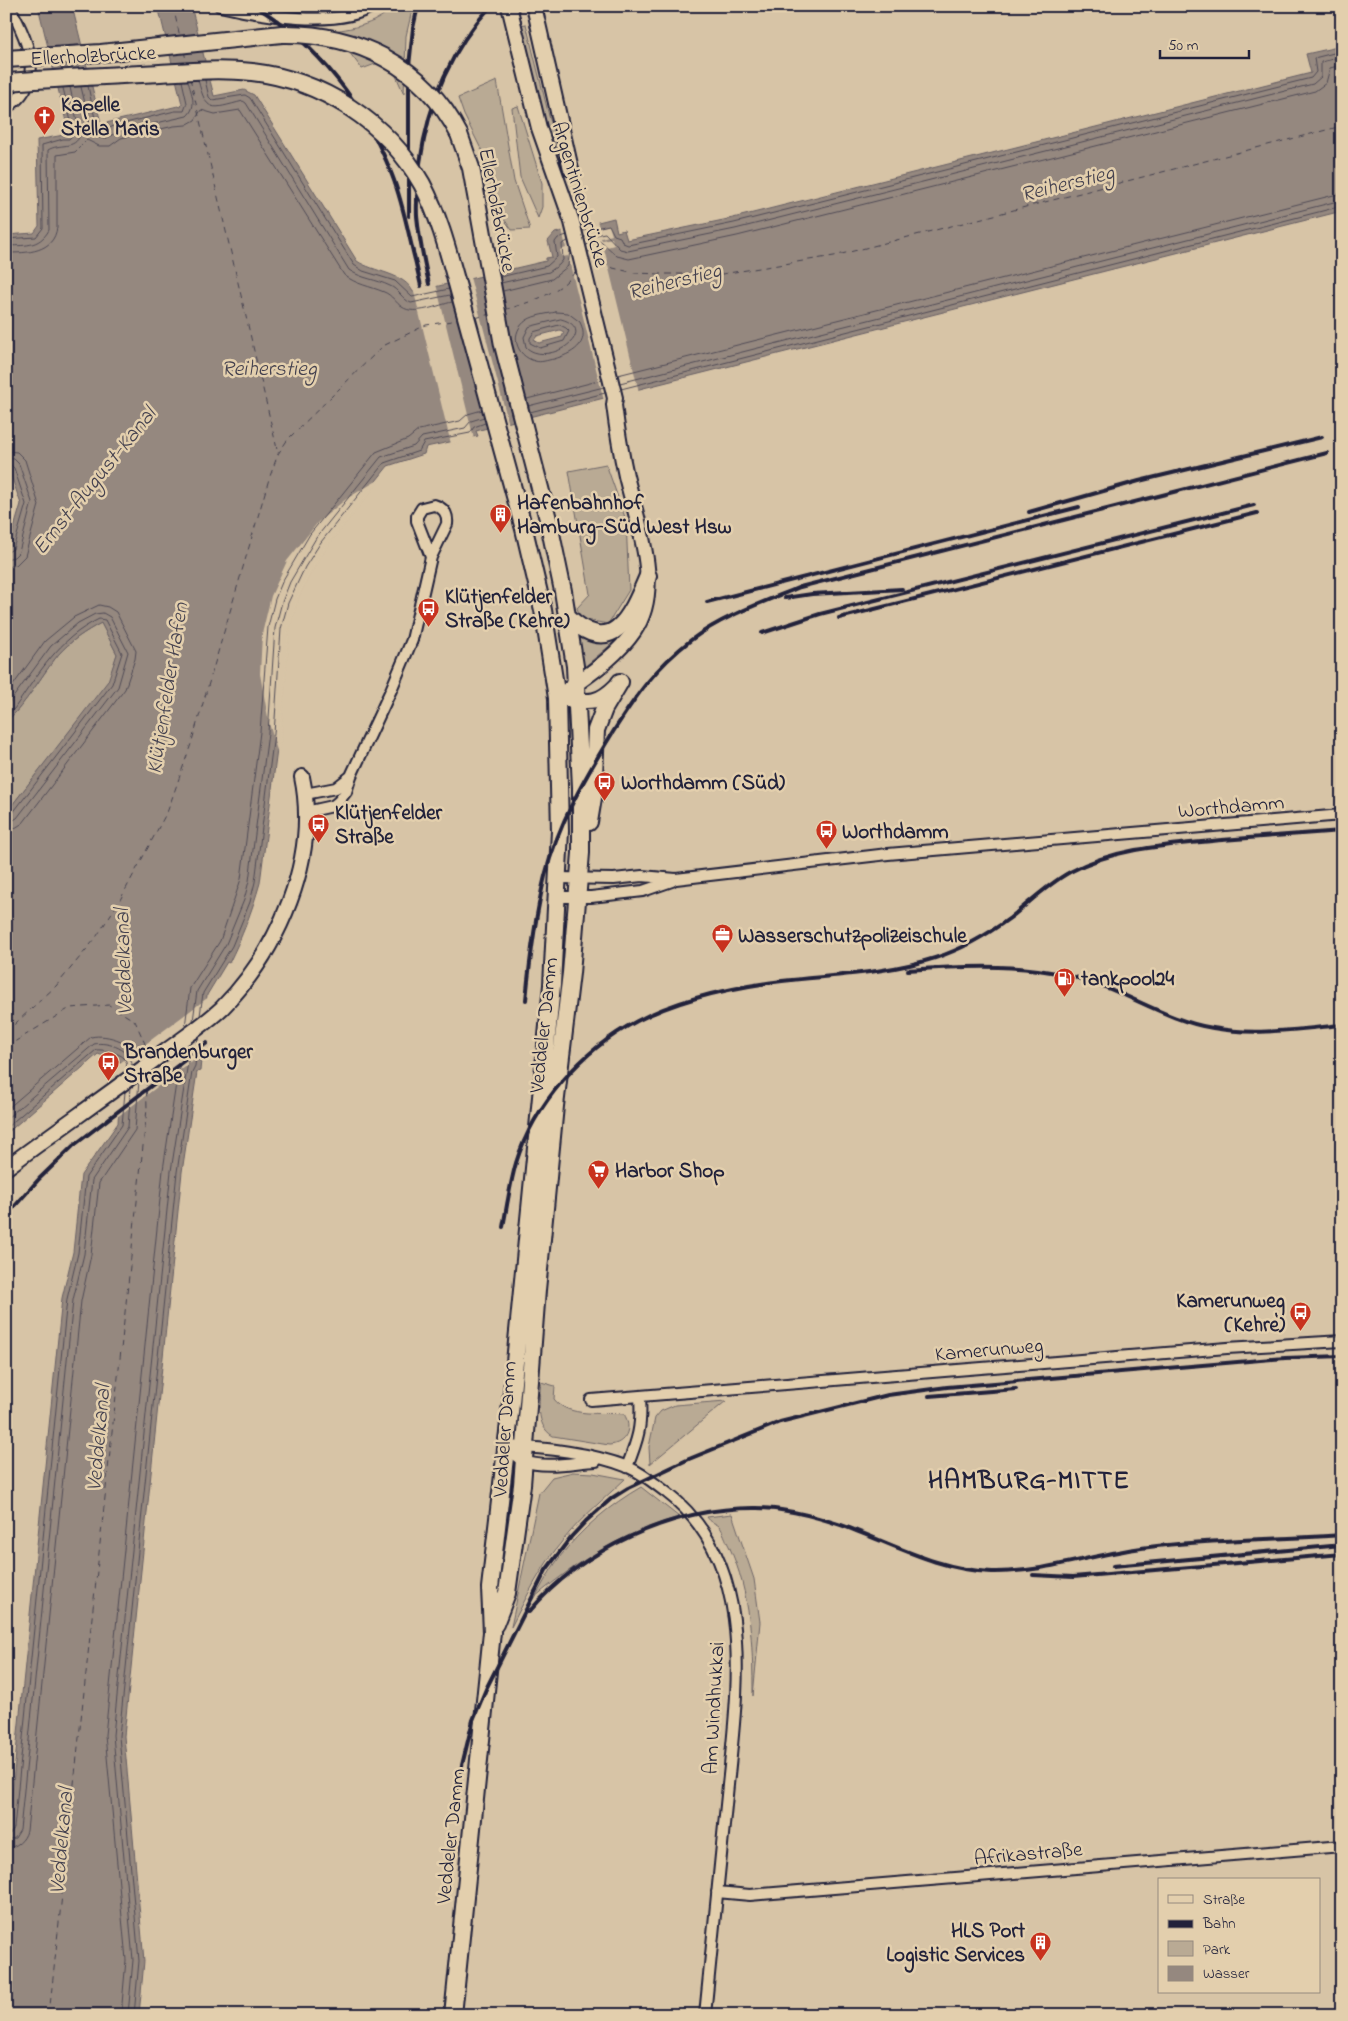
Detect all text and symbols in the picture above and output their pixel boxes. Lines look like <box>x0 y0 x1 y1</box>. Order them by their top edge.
scale bar <box>1160 28 1249 60</box>
text: 50 m <box>1168 35 1199 57</box>
street label: Ellerholzbrücke <box>30 39 157 75</box>
place label: Kapelle Stella Maris <box>61 91 160 145</box>
church icon: Kapelle Stella Maris <box>33 104 57 135</box>
street label: Argentinienbrücke <box>541 118 616 272</box>
street label: Ellerholzbrücke <box>469 146 523 276</box>
water label: Reiherstieg <box>1018 158 1119 212</box>
water label: Reiherstieg <box>625 256 726 310</box>
water label: Reiherstieg <box>221 354 318 386</box>
water label: Ernst-August-Kanal <box>26 399 167 563</box>
place label: Hafenbahnhof Hamburg-Süd West Hsw <box>517 489 732 545</box>
building icon: Hafenbahnhof Hamburg-Süd West Hsw <box>489 502 513 533</box>
place label: Klütjenfelder Straße (Kehre) <box>445 583 570 637</box>
bus stop icon: Klütjenfelder Straße (Kehre) <box>417 596 441 627</box>
water label: Klütjenfelder Hafen <box>140 599 198 777</box>
place label: Worthdamm (Süd) <box>621 769 786 799</box>
bus stop icon: Worthdamm (Süd) <box>593 770 617 801</box>
street label: Worthdamm <box>1177 788 1286 828</box>
place label: Klütjenfelder Straße <box>335 799 443 853</box>
bus stop icon: Klütjenfelder Straße <box>307 812 331 843</box>
place label: Worthdamm <box>842 818 948 848</box>
bus stop icon: Worthdamm <box>814 819 838 850</box>
water label: Veddelkanal <box>107 906 143 1016</box>
place label: Wasserschutzpolizeischule <box>738 922 967 952</box>
office icon: Wasserschutzpolizeischule <box>710 923 734 954</box>
street label: Veddeler Damm <box>523 956 567 1096</box>
place label: tankpool24 <box>1080 965 1175 995</box>
fuel station icon: tankpool24 <box>1053 966 1077 997</box>
place label: Brandenburger Straße <box>123 1038 253 1092</box>
bus stop icon: Brandenburger Straße <box>96 1051 120 1082</box>
place label: Harbor Shop <box>615 1157 725 1187</box>
supermarket icon: Harbor Shop <box>587 1158 611 1189</box>
place label: Kamerunweg (Kehre) <box>1176 1287 1286 1341</box>
bus stop icon: Kamerunweg (Kehre) <box>1289 1300 1313 1331</box>
street label: Kamerunweg <box>934 1331 1045 1373</box>
street label: Veddeler Damm <box>486 1360 526 1499</box>
water label: Veddelkanal <box>79 1382 121 1493</box>
district label: HAMBURG-MITTE <box>928 1463 1130 1501</box>
street label: Am Windhukkai <box>697 1641 733 1775</box>
street label: Veddeler Damm <box>430 1767 474 1907</box>
water label: Veddelkanal <box>42 1785 84 1896</box>
street label: Afrikastraße <box>973 1835 1084 1875</box>
legend <box>1158 1878 1320 1994</box>
text: Straße <box>1203 1889 1245 1911</box>
text: Bahn <box>1202 1913 1236 1935</box>
place label: HLS Port Logistic Services <box>886 1917 1026 1973</box>
building icon: HLS Port Logistic Services <box>1029 1930 1053 1961</box>
text: Park <box>1203 1939 1231 1961</box>
text: Wasser <box>1203 1963 1250 1985</box>

